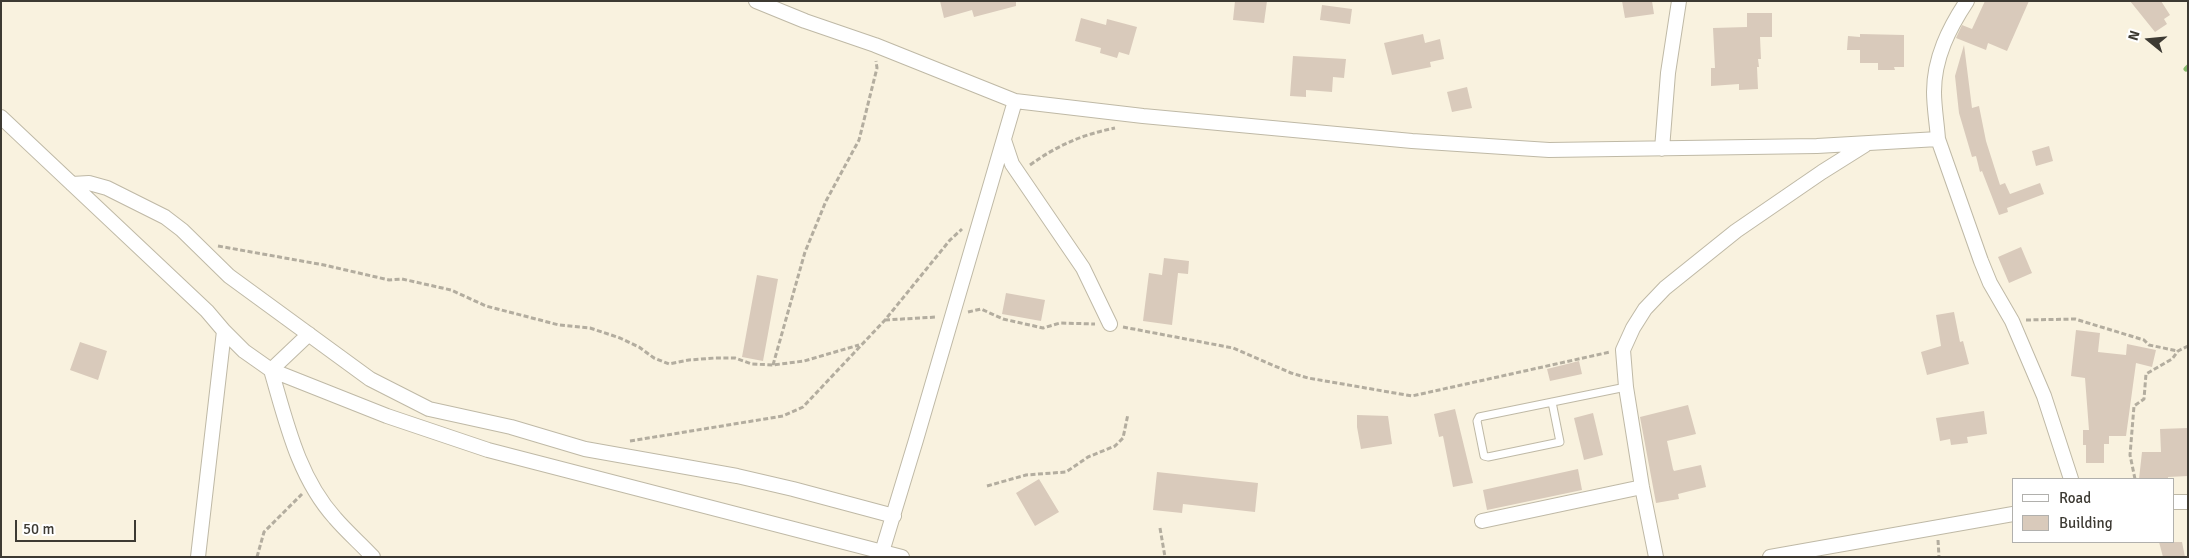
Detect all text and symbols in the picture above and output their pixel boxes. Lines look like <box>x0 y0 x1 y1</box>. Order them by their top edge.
north arrow <box>2124 15 2174 65</box>
text: N <box>2125 28 2144 43</box>
legend <box>2012 478 2174 543</box>
text: Road <box>2059 489 2091 507</box>
scale bar <box>18 510 139 542</box>
text: Building <box>2059 514 2113 532</box>
text: 50 m <box>23 520 54 538</box>

